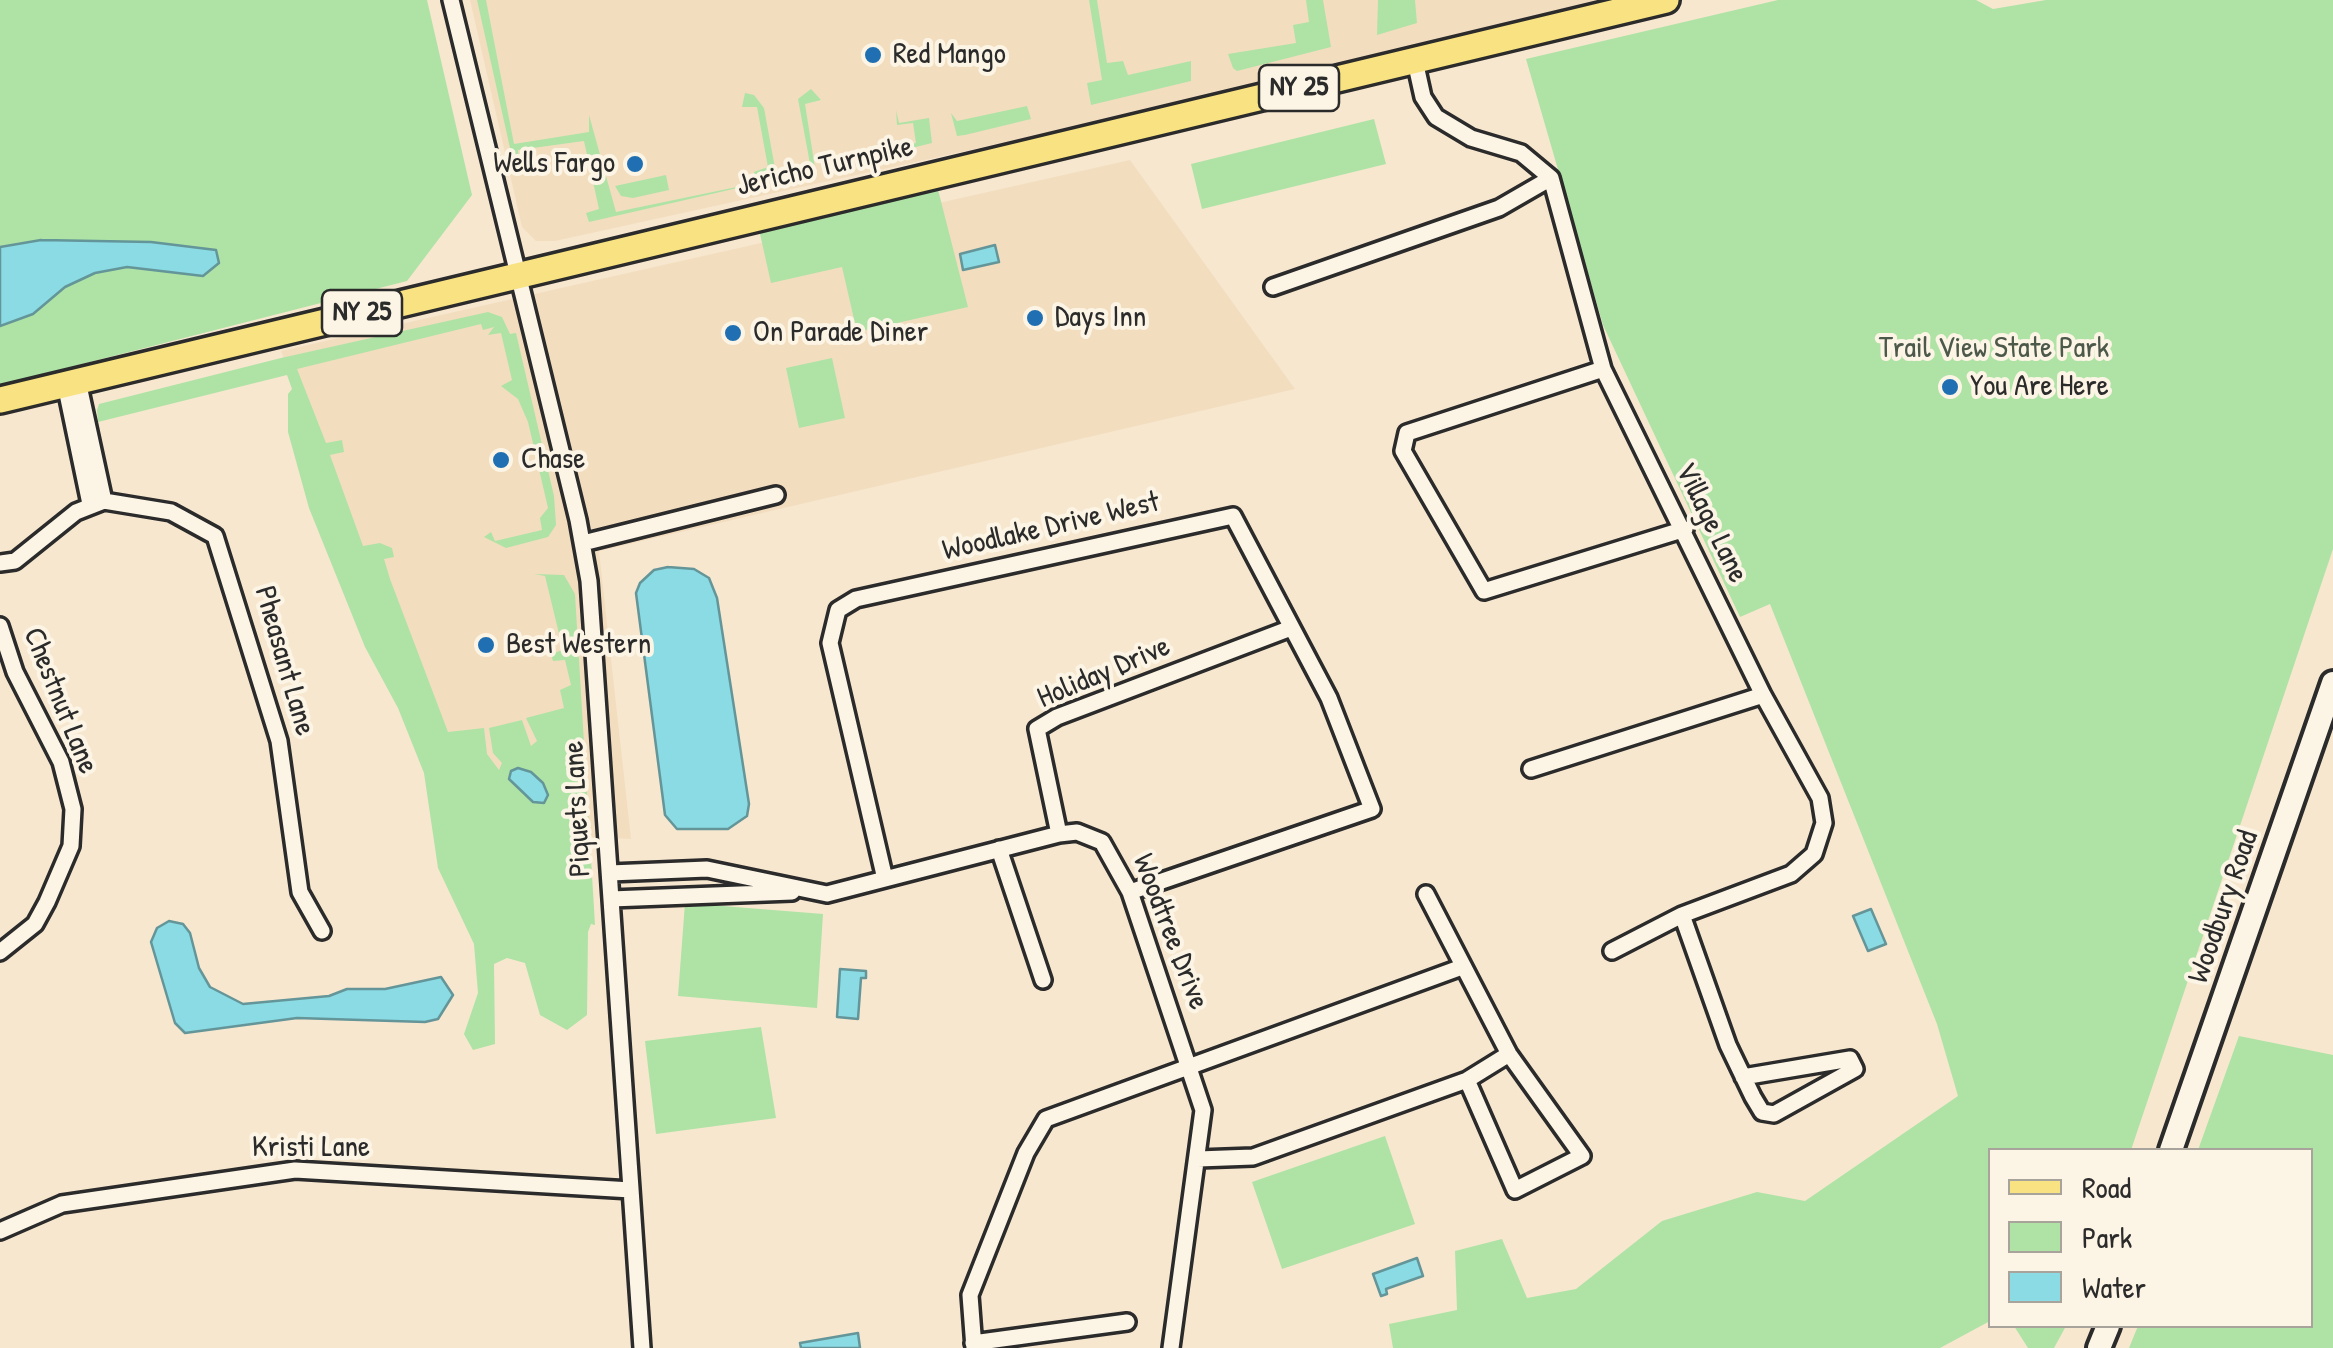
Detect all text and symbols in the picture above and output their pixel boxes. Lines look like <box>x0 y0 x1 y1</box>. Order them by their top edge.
place label: Red Mango <box>893 37 1006 73</box>
marker: Red Mango <box>862 44 884 66</box>
road number: NY 25 <box>1259 65 1339 111</box>
street label: Jericho Turnpike <box>733 129 917 205</box>
place label: Wells Fargo <box>493 146 615 182</box>
marker: Wells Fargo <box>624 153 646 175</box>
road number: NY 25 <box>322 290 402 336</box>
place label: Days Inn <box>1055 300 1146 336</box>
marker: Days Inn <box>1024 307 1046 329</box>
place label: On Parade Diner <box>753 315 928 351</box>
marker: On Parade Diner <box>722 322 744 344</box>
park label: Trail View State Park <box>1879 331 2109 367</box>
place label: You Are Here <box>1970 369 2109 405</box>
marker: You Are Here <box>1939 376 1961 398</box>
place label: Chase <box>521 442 585 478</box>
marker: Chase <box>490 449 512 471</box>
street label: Village Lane <box>1667 457 1755 589</box>
street label: Woodlake Drive West <box>939 485 1163 569</box>
street label: Pheasant Lane <box>246 582 322 740</box>
street label: Chestnut Lane <box>14 623 106 779</box>
place label: Best Western <box>506 627 651 663</box>
street label: Holiday Drive <box>1032 629 1176 717</box>
marker: Best Western <box>475 634 497 656</box>
street label: Piquets Lane <box>556 740 600 878</box>
street label: Woodbury Road <box>2181 826 2267 988</box>
street label: Woodtree Drive <box>1124 849 1216 1015</box>
street label: Kristi Lane <box>252 1130 370 1166</box>
legend <box>1988 1148 2313 1328</box>
text: Road <box>2082 1167 2131 1207</box>
text: Park <box>2082 1217 2132 1257</box>
text: Water <box>2082 1267 2146 1307</box>

